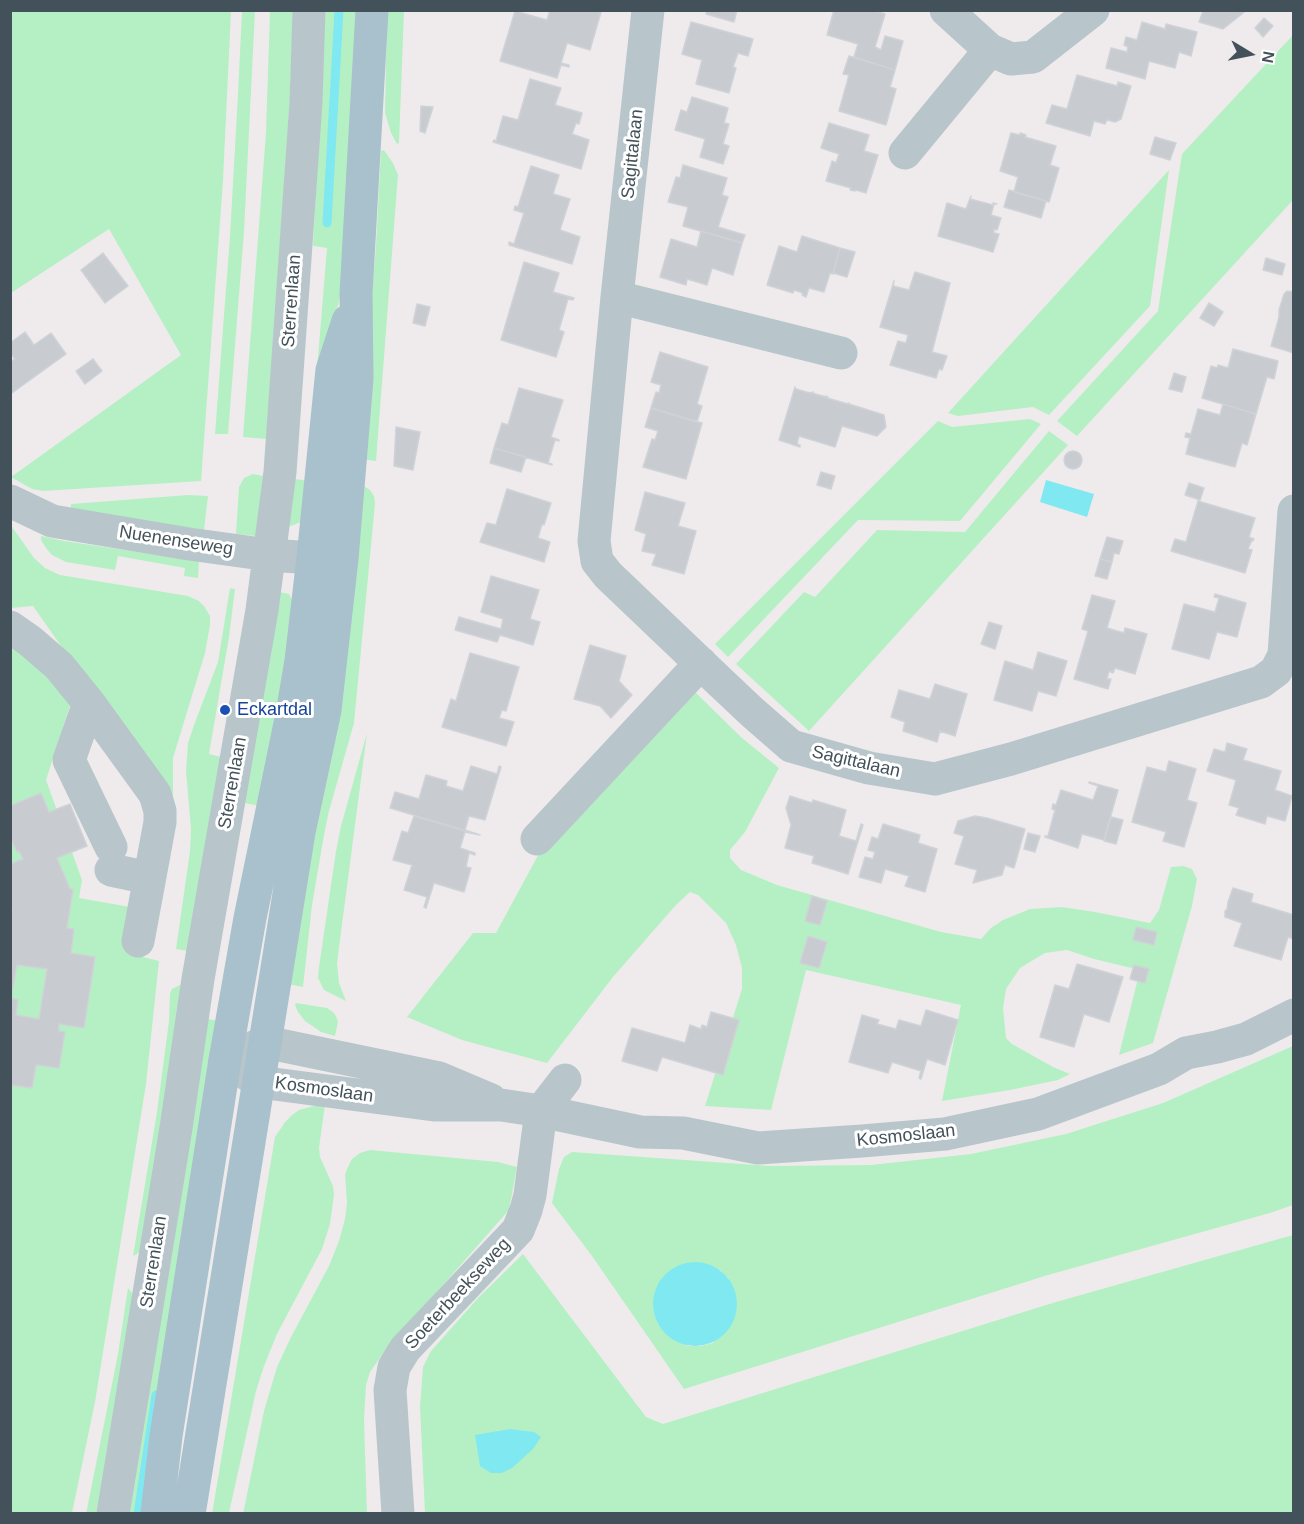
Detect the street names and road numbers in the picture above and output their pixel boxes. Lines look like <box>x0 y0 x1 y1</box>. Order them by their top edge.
street label: Sagittalaan <box>618 108 648 200</box>
street label: Sterrenlaan <box>278 254 306 348</box>
street label: Nuenenseweg <box>117 521 235 561</box>
street label: Sterrenlaan <box>214 735 252 831</box>
street label: Sagittalaan <box>810 741 902 783</box>
street label: Kosmoslaan <box>273 1072 375 1108</box>
street label: Kosmoslaan <box>856 1120 956 1152</box>
street label: Sterrenlaan <box>136 1214 172 1310</box>
street label: Soeterbeekseweg <box>401 1234 515 1354</box>

